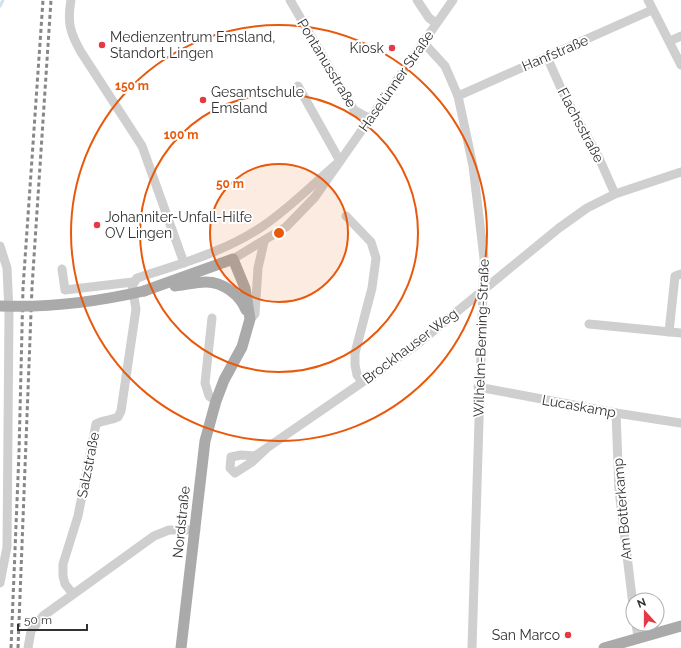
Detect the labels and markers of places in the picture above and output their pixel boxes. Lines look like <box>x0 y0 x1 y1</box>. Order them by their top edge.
place label: Medienzentrum Emsland, Standort Lingen <box>110 29 275 61</box>
marker: Medienzentrum Emsland, Standort Lingen <box>97 40 107 50</box>
place label: Kiosk <box>349 40 385 56</box>
marker: Kiosk <box>387 43 397 53</box>
place label: Gesamtschule Emsland <box>211 84 304 116</box>
marker: Gesamtschule Emsland <box>198 95 208 105</box>
place label: Johanniter-Unfall-Hilfe OV Lingen <box>105 209 252 241</box>
marker: Johanniter-Unfall-Hilfe OV Lingen <box>92 220 102 230</box>
centre of rings <box>272 226 286 240</box>
place label: San Marco <box>492 627 560 643</box>
marker: San Marco <box>563 630 573 640</box>

